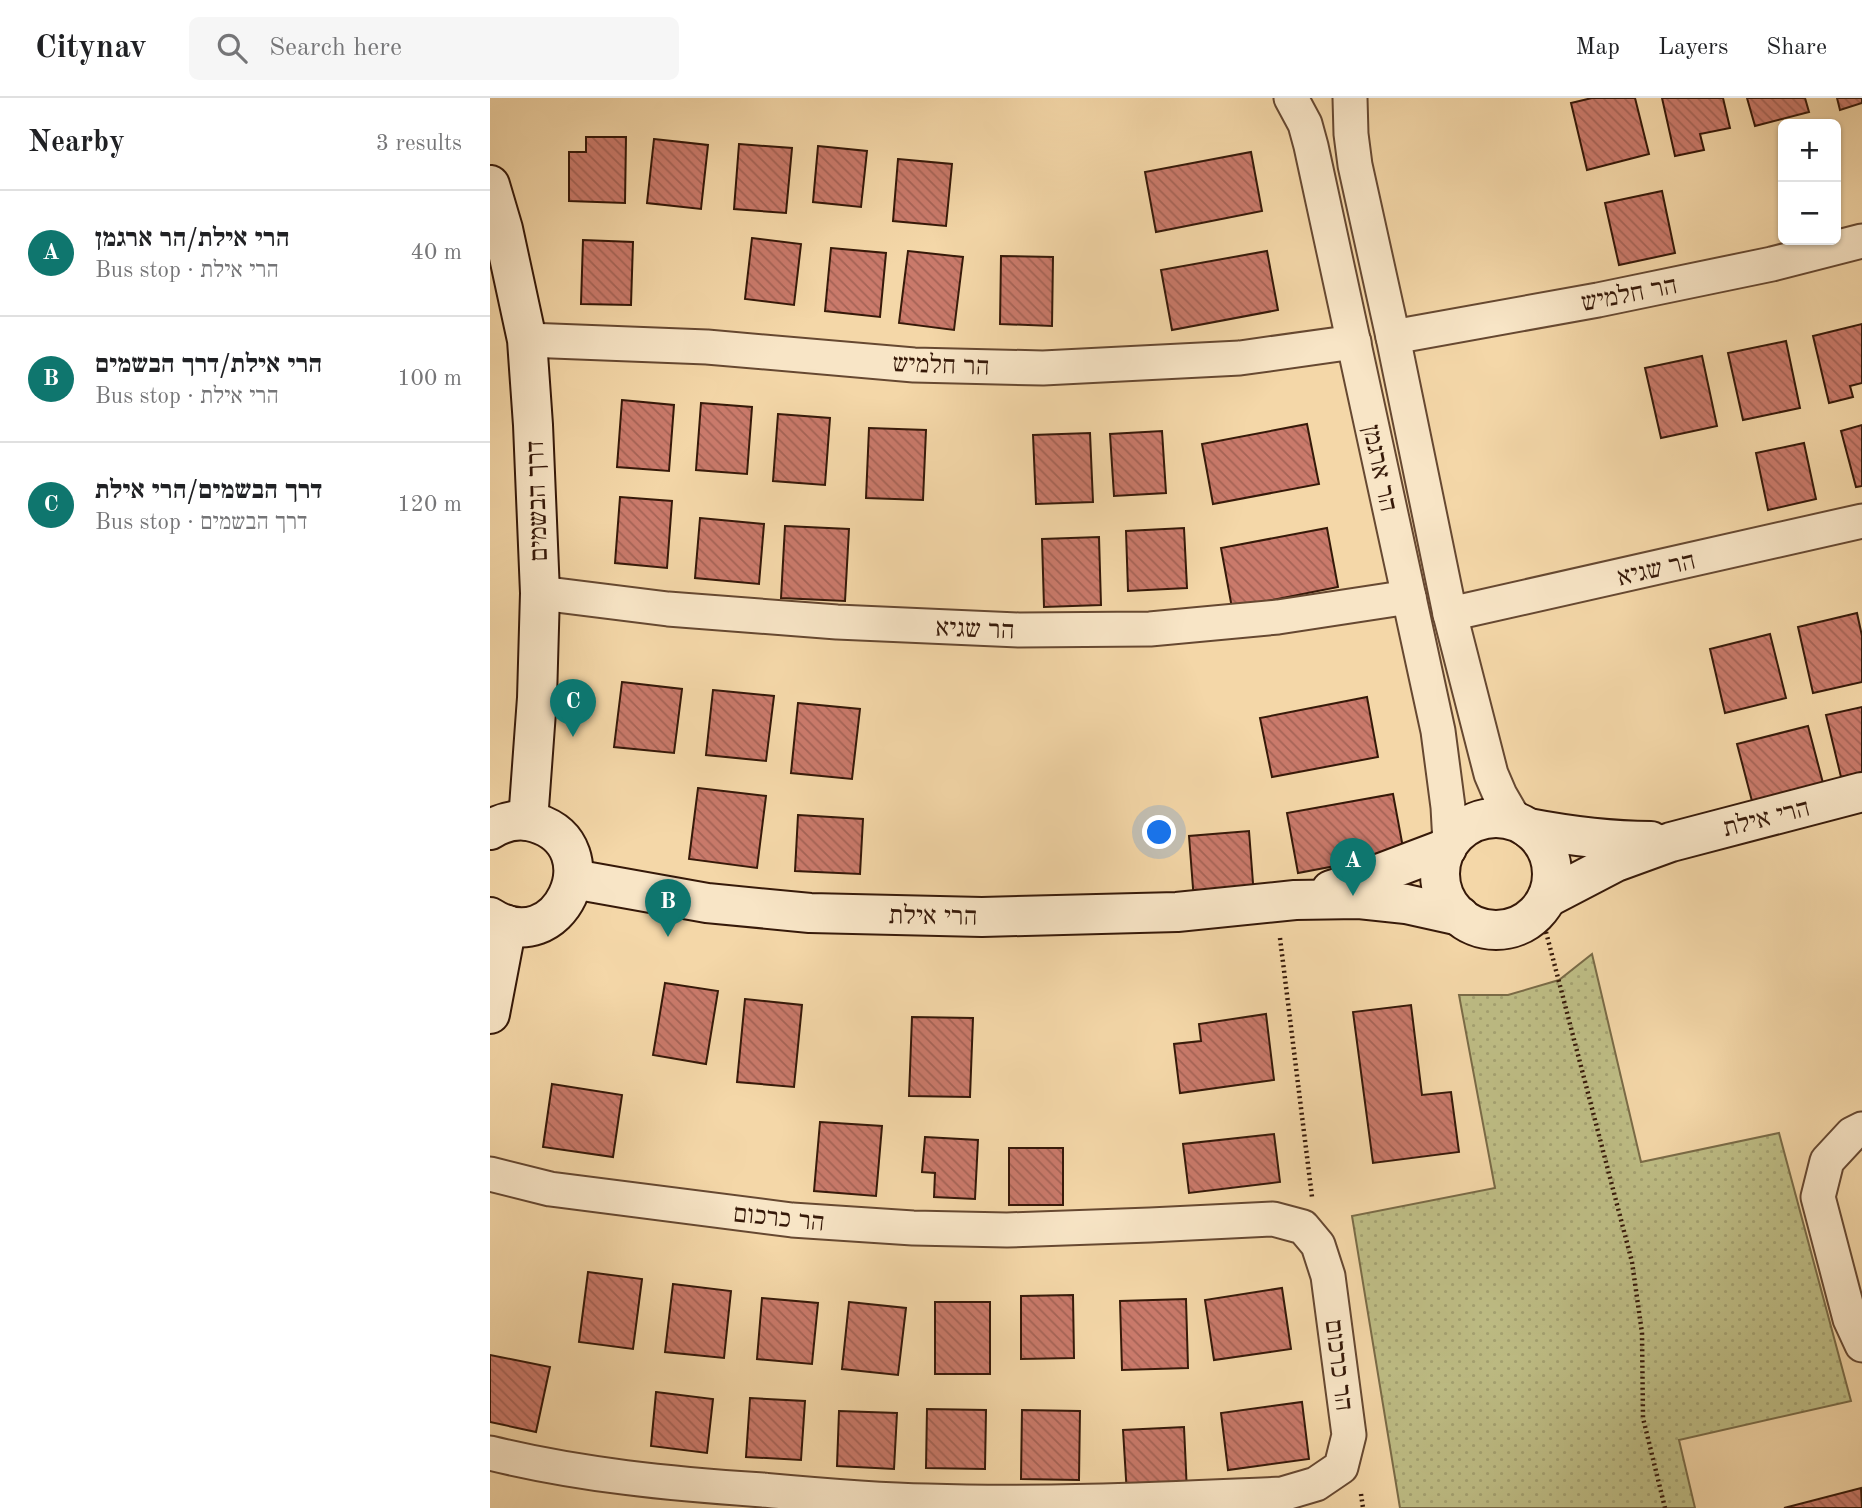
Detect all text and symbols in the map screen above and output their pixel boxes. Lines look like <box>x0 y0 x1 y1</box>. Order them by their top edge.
search box <box>189 17 679 80</box>
icon: search <box>213 29 251 67</box>
text: Citynav <box>35 32 147 65</box>
text: Search here <box>269 35 402 61</box>
text: Map <box>1576 36 1620 60</box>
text: Layers <box>1658 36 1728 60</box>
text: Share <box>1766 36 1827 60</box>
map controls <box>1778 119 1841 245</box>
button: + <box>1778 119 1841 182</box>
text: Nearby <box>28 128 125 158</box>
text: 3 results <box>376 132 462 155</box>
button: − <box>1778 182 1841 245</box>
text: הרי אילת/הר ארגמן <box>95 226 289 252</box>
text: A <box>42 241 60 264</box>
text: 40 m <box>411 241 462 264</box>
text: Bus stop · הרי אילת <box>95 259 279 282</box>
street label: הר חלמיש <box>1579 272 1680 317</box>
street label: הר חלמיש <box>892 350 990 381</box>
text: הרי אילת/דרך הבשמים <box>95 352 322 378</box>
text: B <box>43 367 59 390</box>
text: 100 m <box>397 367 462 390</box>
text: Bus stop · הרי אילת <box>95 385 279 408</box>
street label: הר ארגמן <box>1357 423 1401 514</box>
street label: דרך הבשמים <box>523 440 553 562</box>
text: דרך הבשמים/הרי אילת <box>95 478 322 504</box>
text: C <box>43 493 59 516</box>
text: 120 m <box>397 493 462 516</box>
text: Bus stop · דרך הבשמים <box>95 511 307 534</box>
street label: הר שגיא <box>1615 548 1698 592</box>
street label: הר שגיא <box>935 616 1015 644</box>
pin: C <box>550 679 596 737</box>
street label: הרי אילת <box>1720 795 1813 842</box>
your location <box>1142 815 1176 849</box>
pin: A <box>1330 838 1376 896</box>
pin: B <box>645 879 691 937</box>
street label: הרי אילת <box>888 902 978 931</box>
street label: הר כרכום <box>732 1201 826 1237</box>
street label: הר כרכום <box>1320 1318 1357 1412</box>

